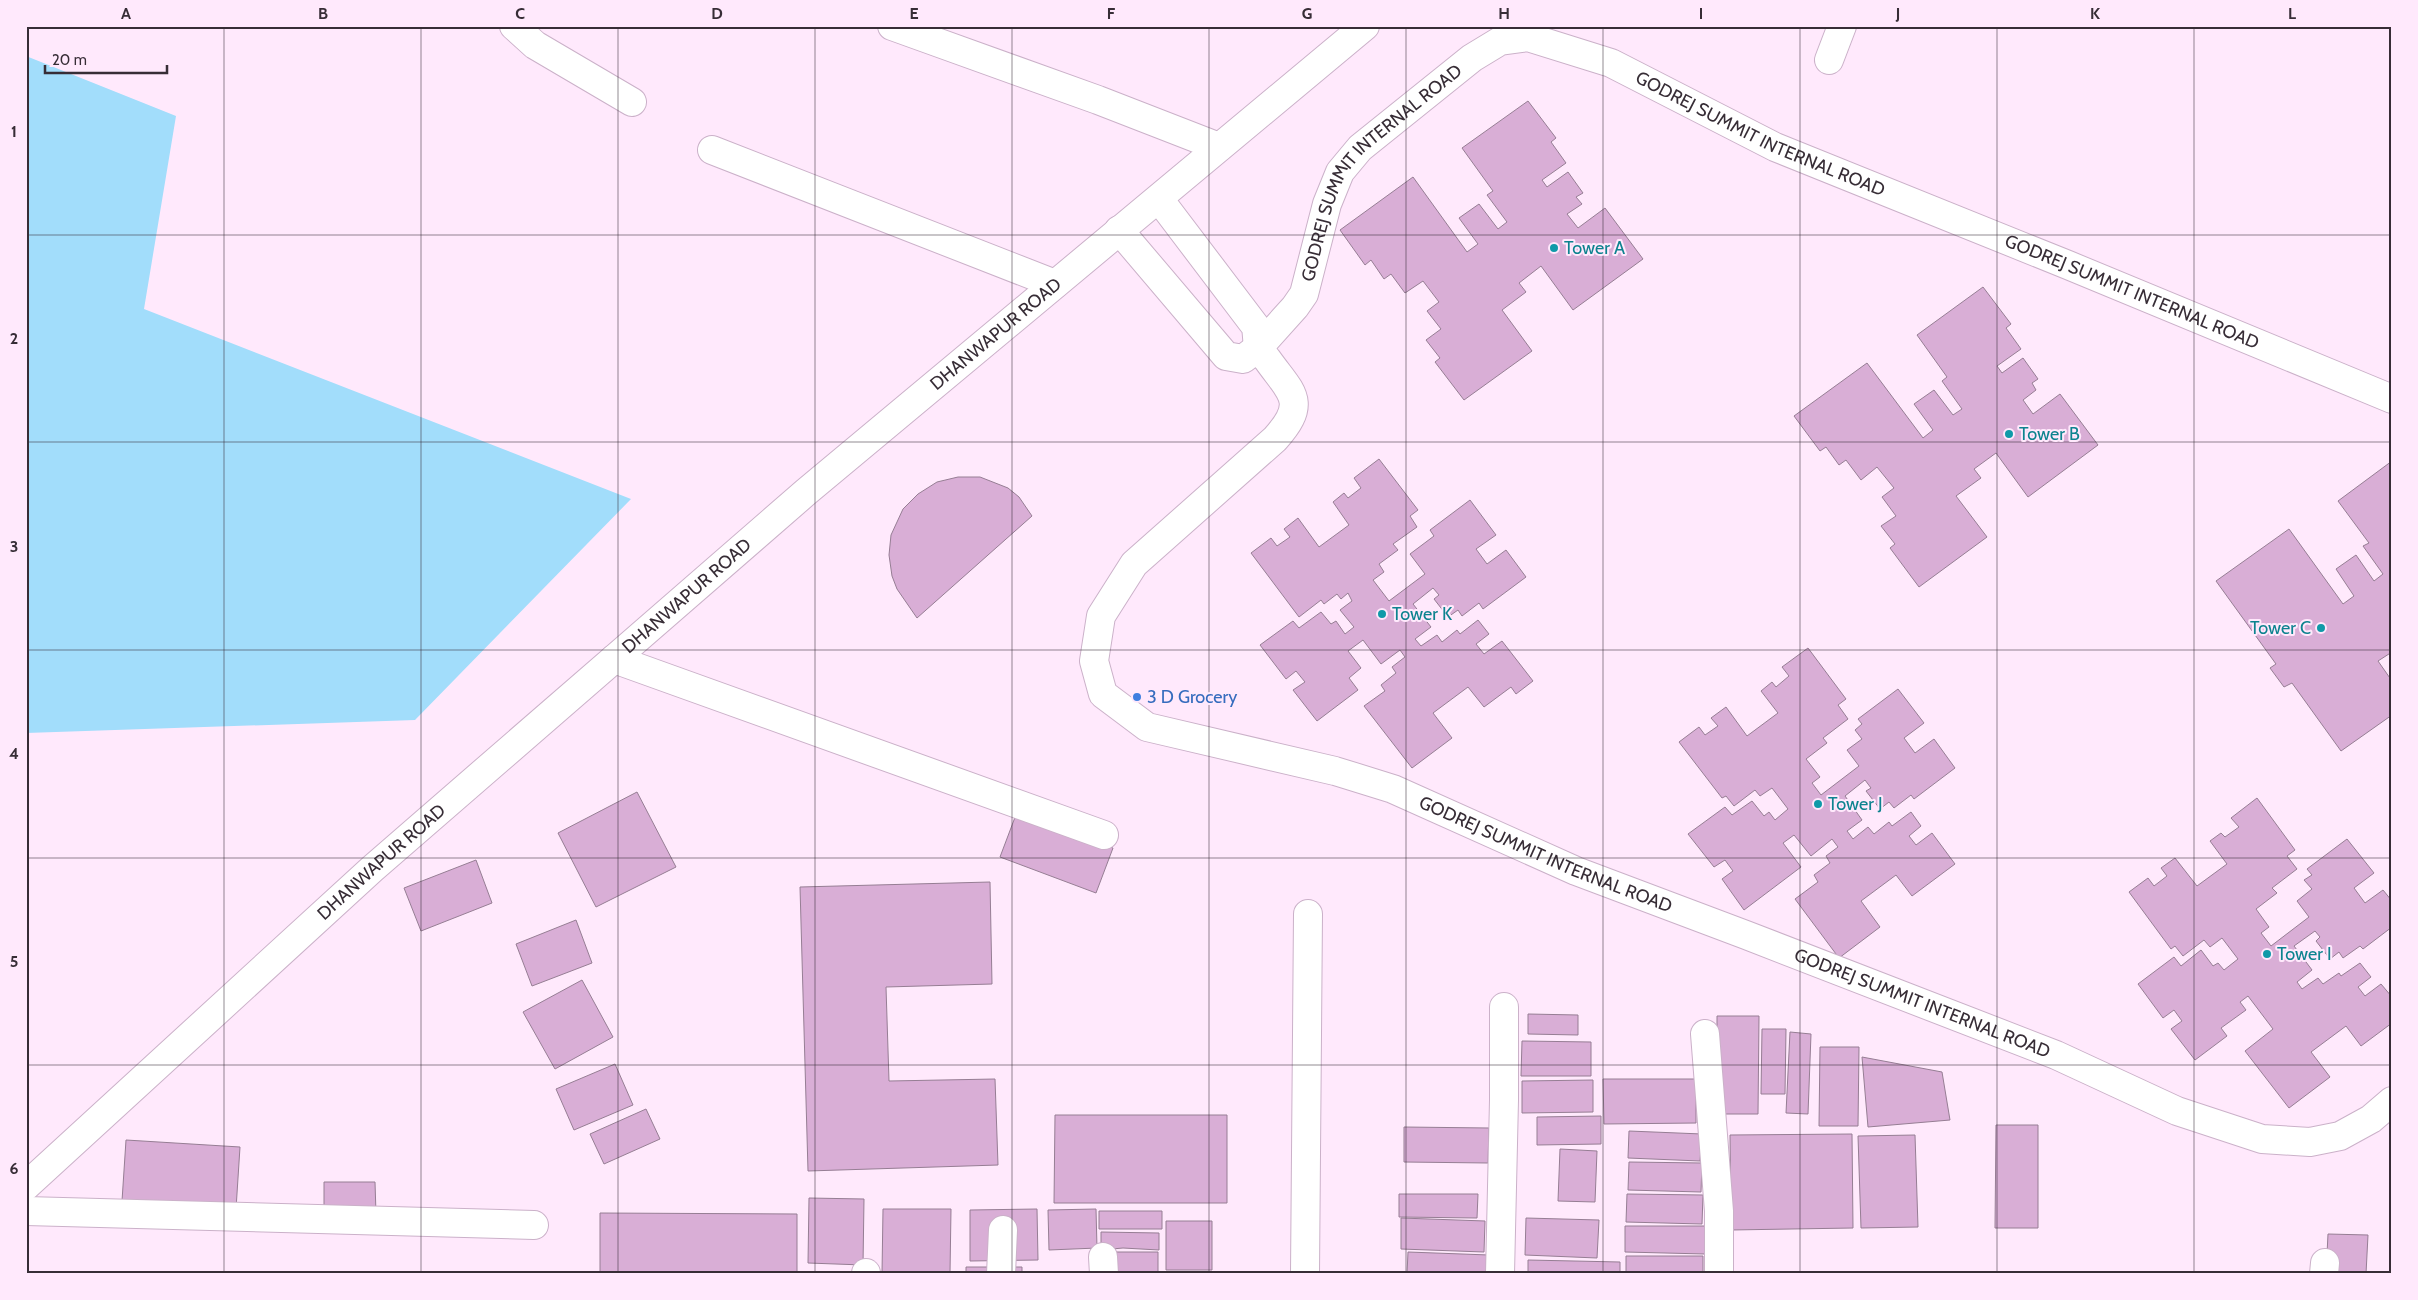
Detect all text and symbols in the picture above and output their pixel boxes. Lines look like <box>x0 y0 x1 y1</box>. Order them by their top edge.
text: A <box>121 4 131 23</box>
text: B <box>318 4 328 23</box>
text: C <box>515 4 525 23</box>
text: D <box>711 4 723 23</box>
text: E <box>909 4 919 23</box>
text: F <box>1107 4 1116 23</box>
text: G <box>1302 4 1312 23</box>
text: H <box>1498 4 1510 23</box>
text: I <box>1699 4 1703 23</box>
text: J <box>1895 4 1900 23</box>
text: K <box>2090 4 2100 23</box>
text: L <box>2288 4 2296 23</box>
scale bar <box>45 42 168 74</box>
text: 20 m <box>52 51 87 69</box>
street label: GODREJ SUMMIT INTERNAL ROAD <box>1297 60 1466 284</box>
street label: GODREJ SUMMIT INTERNAL ROAD <box>1632 66 1888 201</box>
text: 1 <box>11 122 17 141</box>
street label: GODREJ SUMMIT INTERNAL ROAD <box>2002 230 2262 354</box>
place label: Tower A <box>1564 237 1625 259</box>
marker: Tower A <box>1548 242 1560 254</box>
street label: DHANWAPUR ROAD <box>926 273 1066 395</box>
text: 2 <box>10 329 18 348</box>
place label: Tower B <box>2019 423 2080 445</box>
marker: Tower B <box>2003 428 2015 440</box>
street label: DHANWAPUR ROAD <box>618 534 756 658</box>
text: 3 <box>10 537 18 556</box>
place label: Tower K <box>1392 603 1453 625</box>
marker: Tower K <box>1376 608 1388 620</box>
place label: Tower C <box>2250 617 2311 639</box>
marker: Tower C <box>2315 622 2327 634</box>
place label: 3 D Grocery <box>1147 686 1237 708</box>
marker: 3 D Grocery <box>1131 691 1143 703</box>
text: 4 <box>9 744 19 763</box>
street label: GODREJ SUMMIT INTERNAL ROAD <box>1416 791 1675 917</box>
place label: Tower J <box>1828 793 1883 815</box>
marker: Tower J <box>1812 798 1824 810</box>
street label: DHANWAPUR ROAD <box>313 799 450 925</box>
place label: Tower I <box>2277 943 2332 965</box>
street label: GODREJ SUMMIT INTERNAL ROAD <box>1791 944 2053 1063</box>
marker: Tower I <box>2261 948 2273 960</box>
text: 5 <box>10 952 18 971</box>
text: 6 <box>10 1159 19 1178</box>

